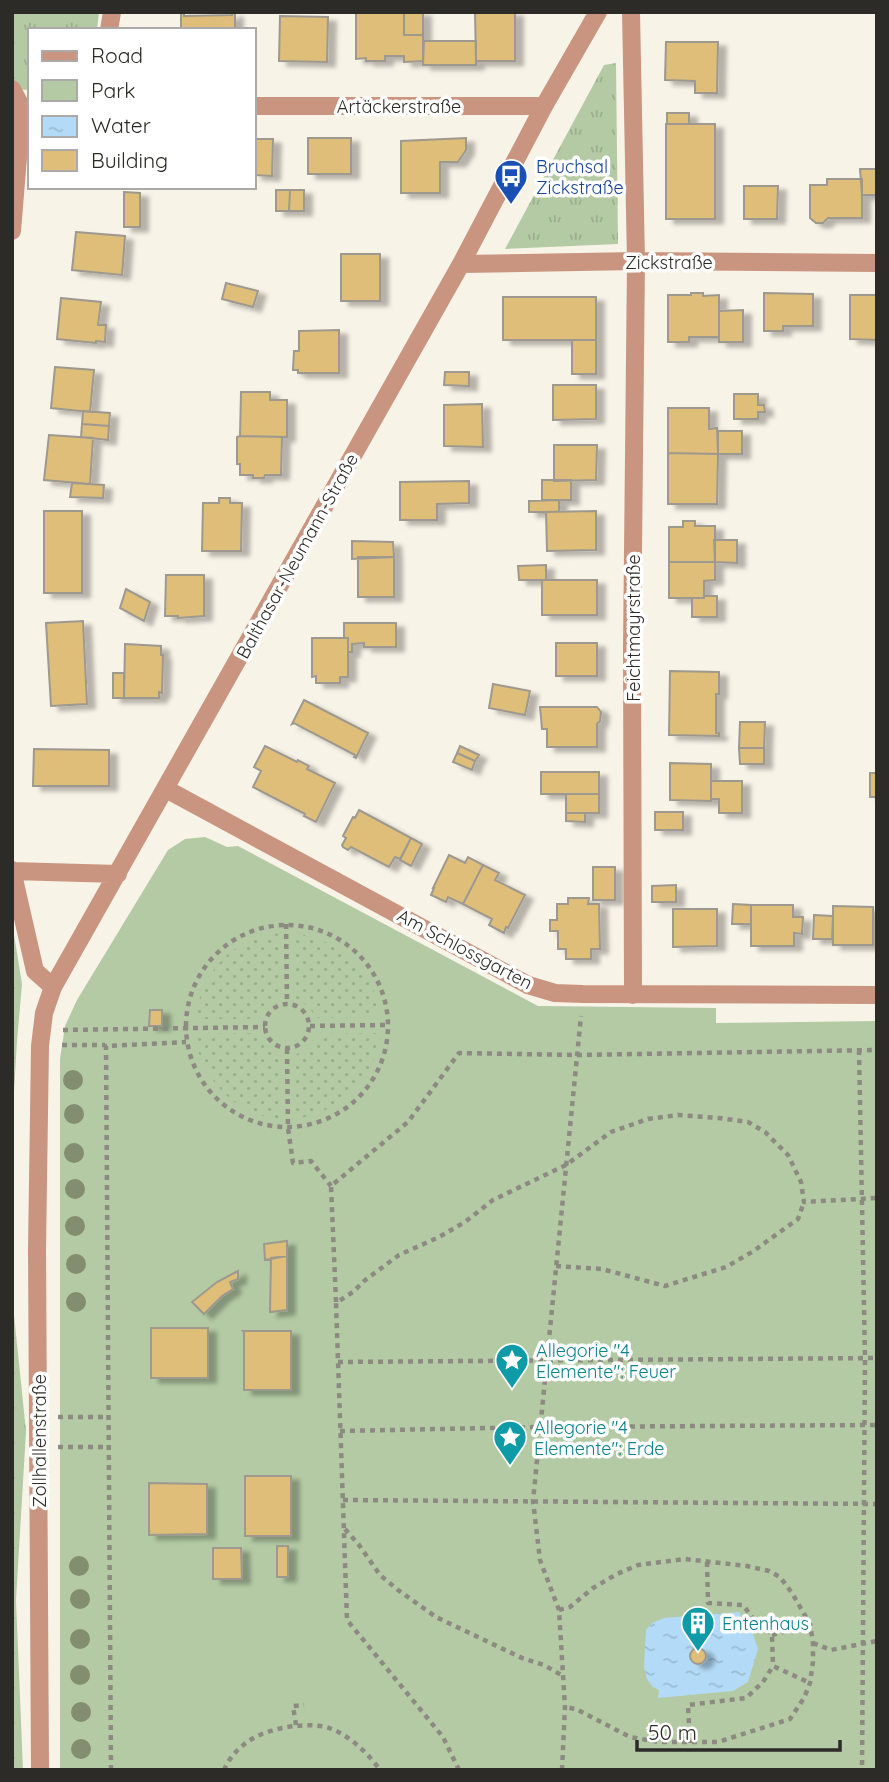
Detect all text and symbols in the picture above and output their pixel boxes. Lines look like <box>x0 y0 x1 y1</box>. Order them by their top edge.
legend <box>28 28 256 189</box>
text: Road <box>91 42 143 68</box>
text: Park <box>91 77 135 103</box>
street label: Artäckerstraße <box>337 95 461 118</box>
text: Water <box>91 112 151 138</box>
text: Building <box>91 147 168 173</box>
place label: Bruchsal Zickstraße <box>536 155 624 199</box>
bus stop icon: Bruchsal Zickstraße <box>492 157 530 206</box>
street label: Zickstraße <box>625 251 713 274</box>
street label: Balthasar-Neumann-Straße <box>231 449 363 663</box>
street label: Feichtmayrstraße <box>622 554 645 702</box>
street label: Am Schlossgarten <box>393 904 537 994</box>
place label: Allegorie "4 Elemente": Feuer <box>536 1339 676 1383</box>
place icon: Allegorie "4 Elemente": Feuer <box>493 1341 531 1390</box>
street label: Zollhallenstraße <box>28 1374 51 1508</box>
place label: Allegorie "4 Elemente": Erde <box>534 1416 665 1460</box>
place icon: Allegorie "4 Elemente": Erde <box>491 1418 529 1467</box>
building icon: Entenhaus <box>679 1604 717 1653</box>
place label: Entenhaus <box>722 1612 809 1635</box>
scale bar <box>637 1708 840 1752</box>
text: 50 m <box>648 1719 697 1745</box>

